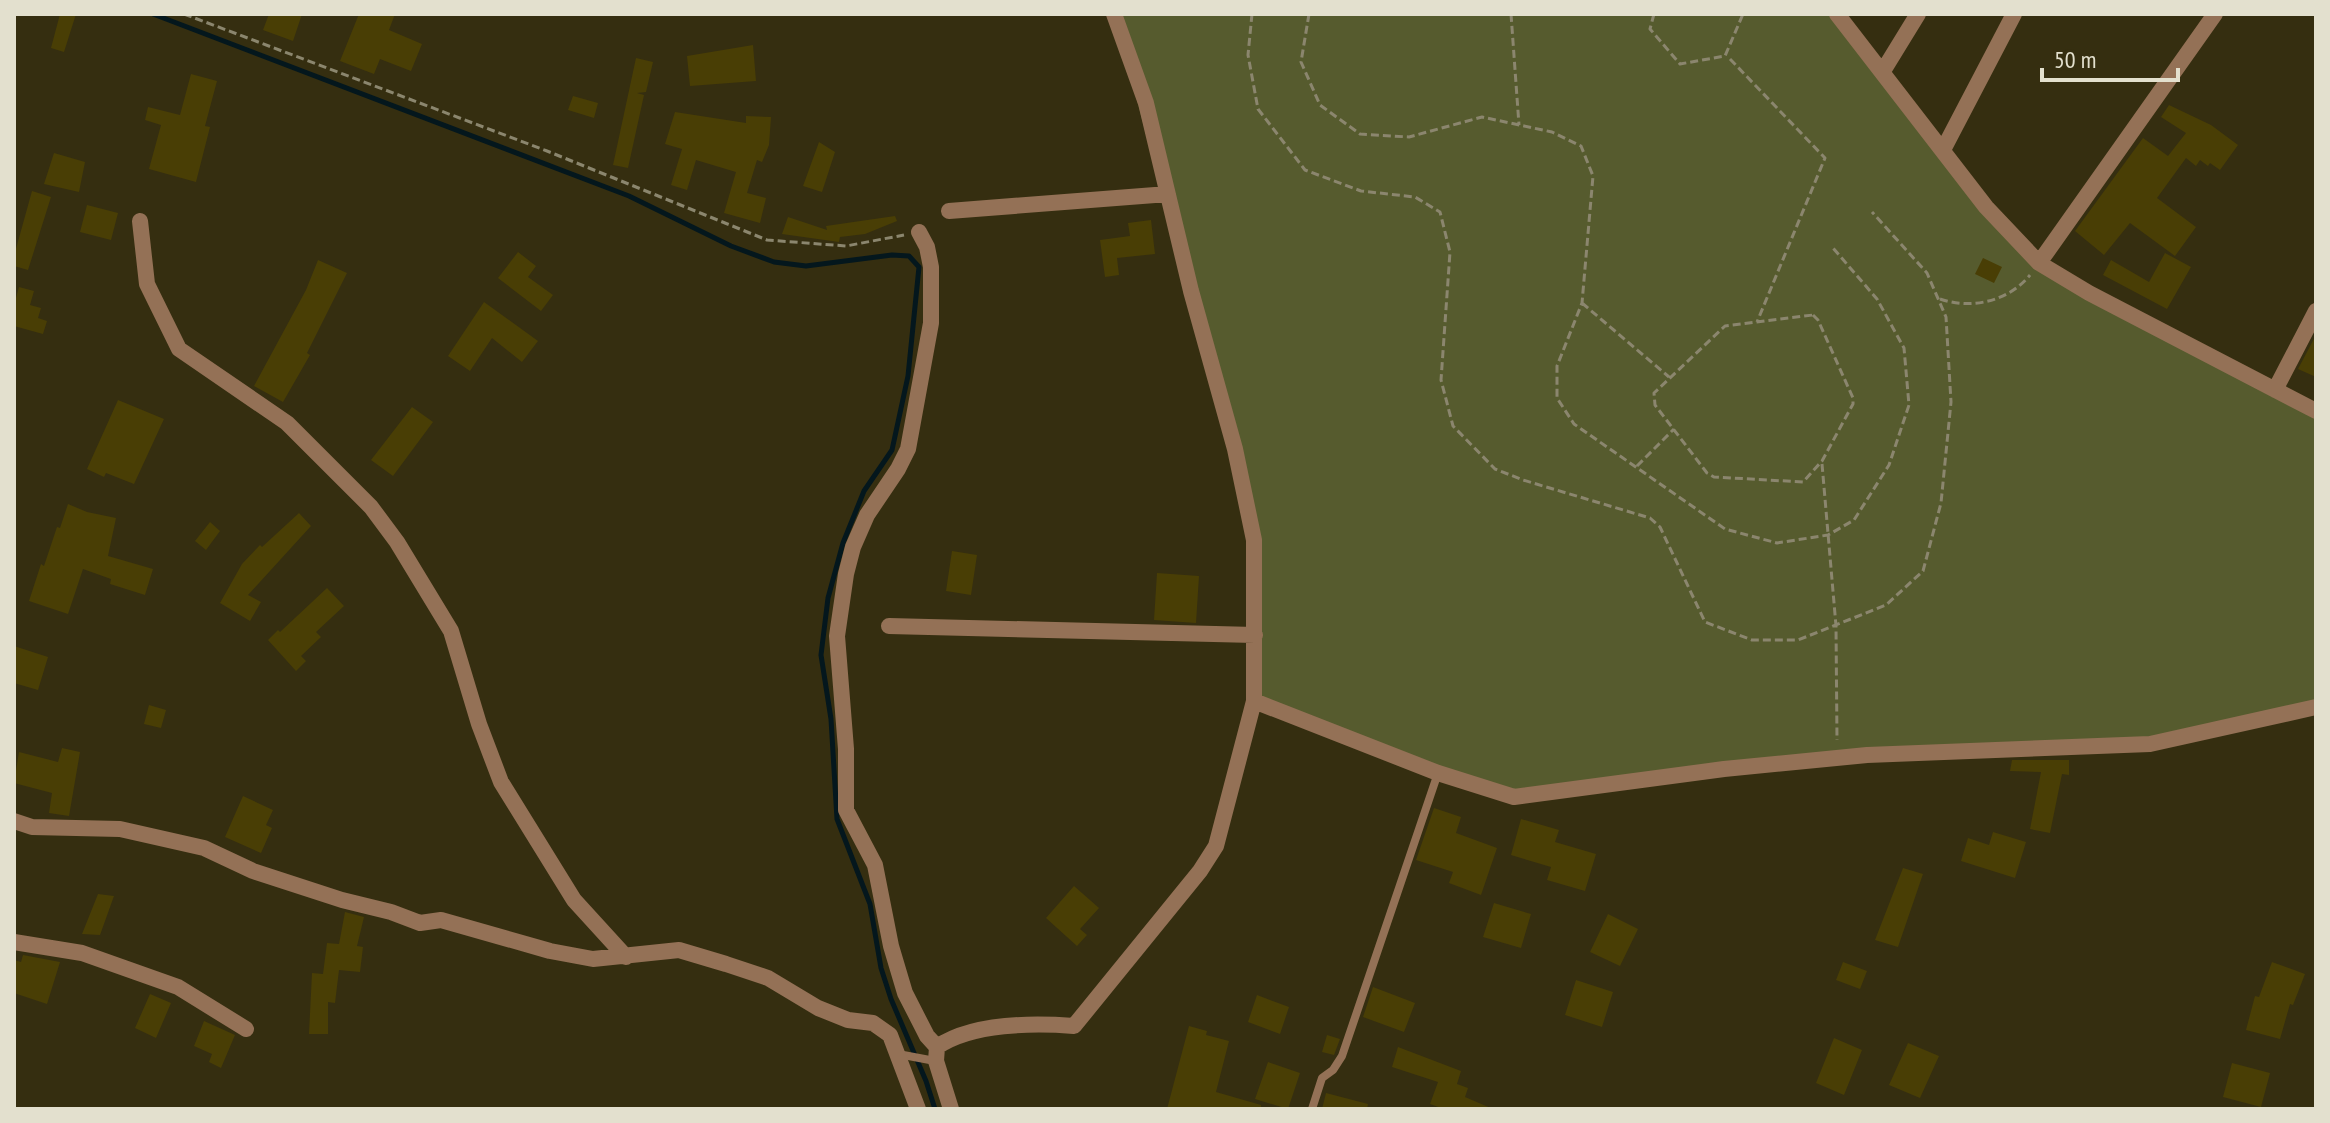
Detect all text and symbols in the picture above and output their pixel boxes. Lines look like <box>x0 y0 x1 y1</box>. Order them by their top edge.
scale bar <box>2042 32 2178 82</box>
text: 50 m <box>2054 44 2096 75</box>

